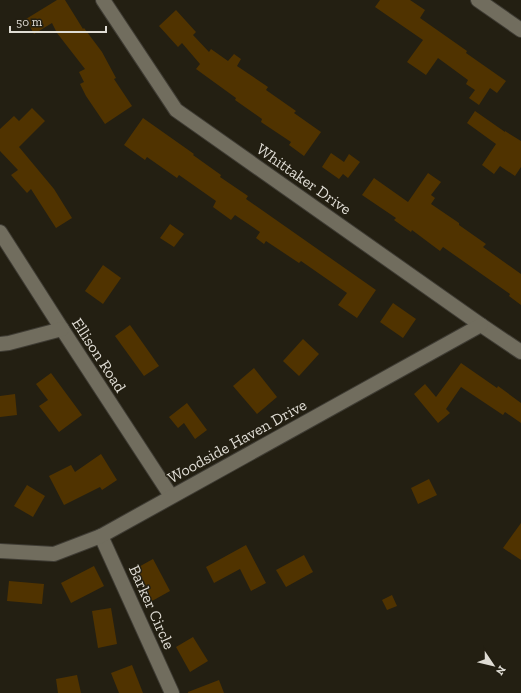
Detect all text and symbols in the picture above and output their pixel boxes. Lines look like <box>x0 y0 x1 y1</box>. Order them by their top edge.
scale bar <box>10 8 106 34</box>
text: 50 m <box>16 15 43 29</box>
street label: Whittaker Drive <box>253 139 355 219</box>
street label: Ellison Road <box>68 314 130 396</box>
street label: Woodside Haven Drive <box>164 395 310 487</box>
street label: Barker Circle <box>125 562 179 652</box>
north arrow <box>473 645 513 685</box>
text: N <box>493 663 509 678</box>

